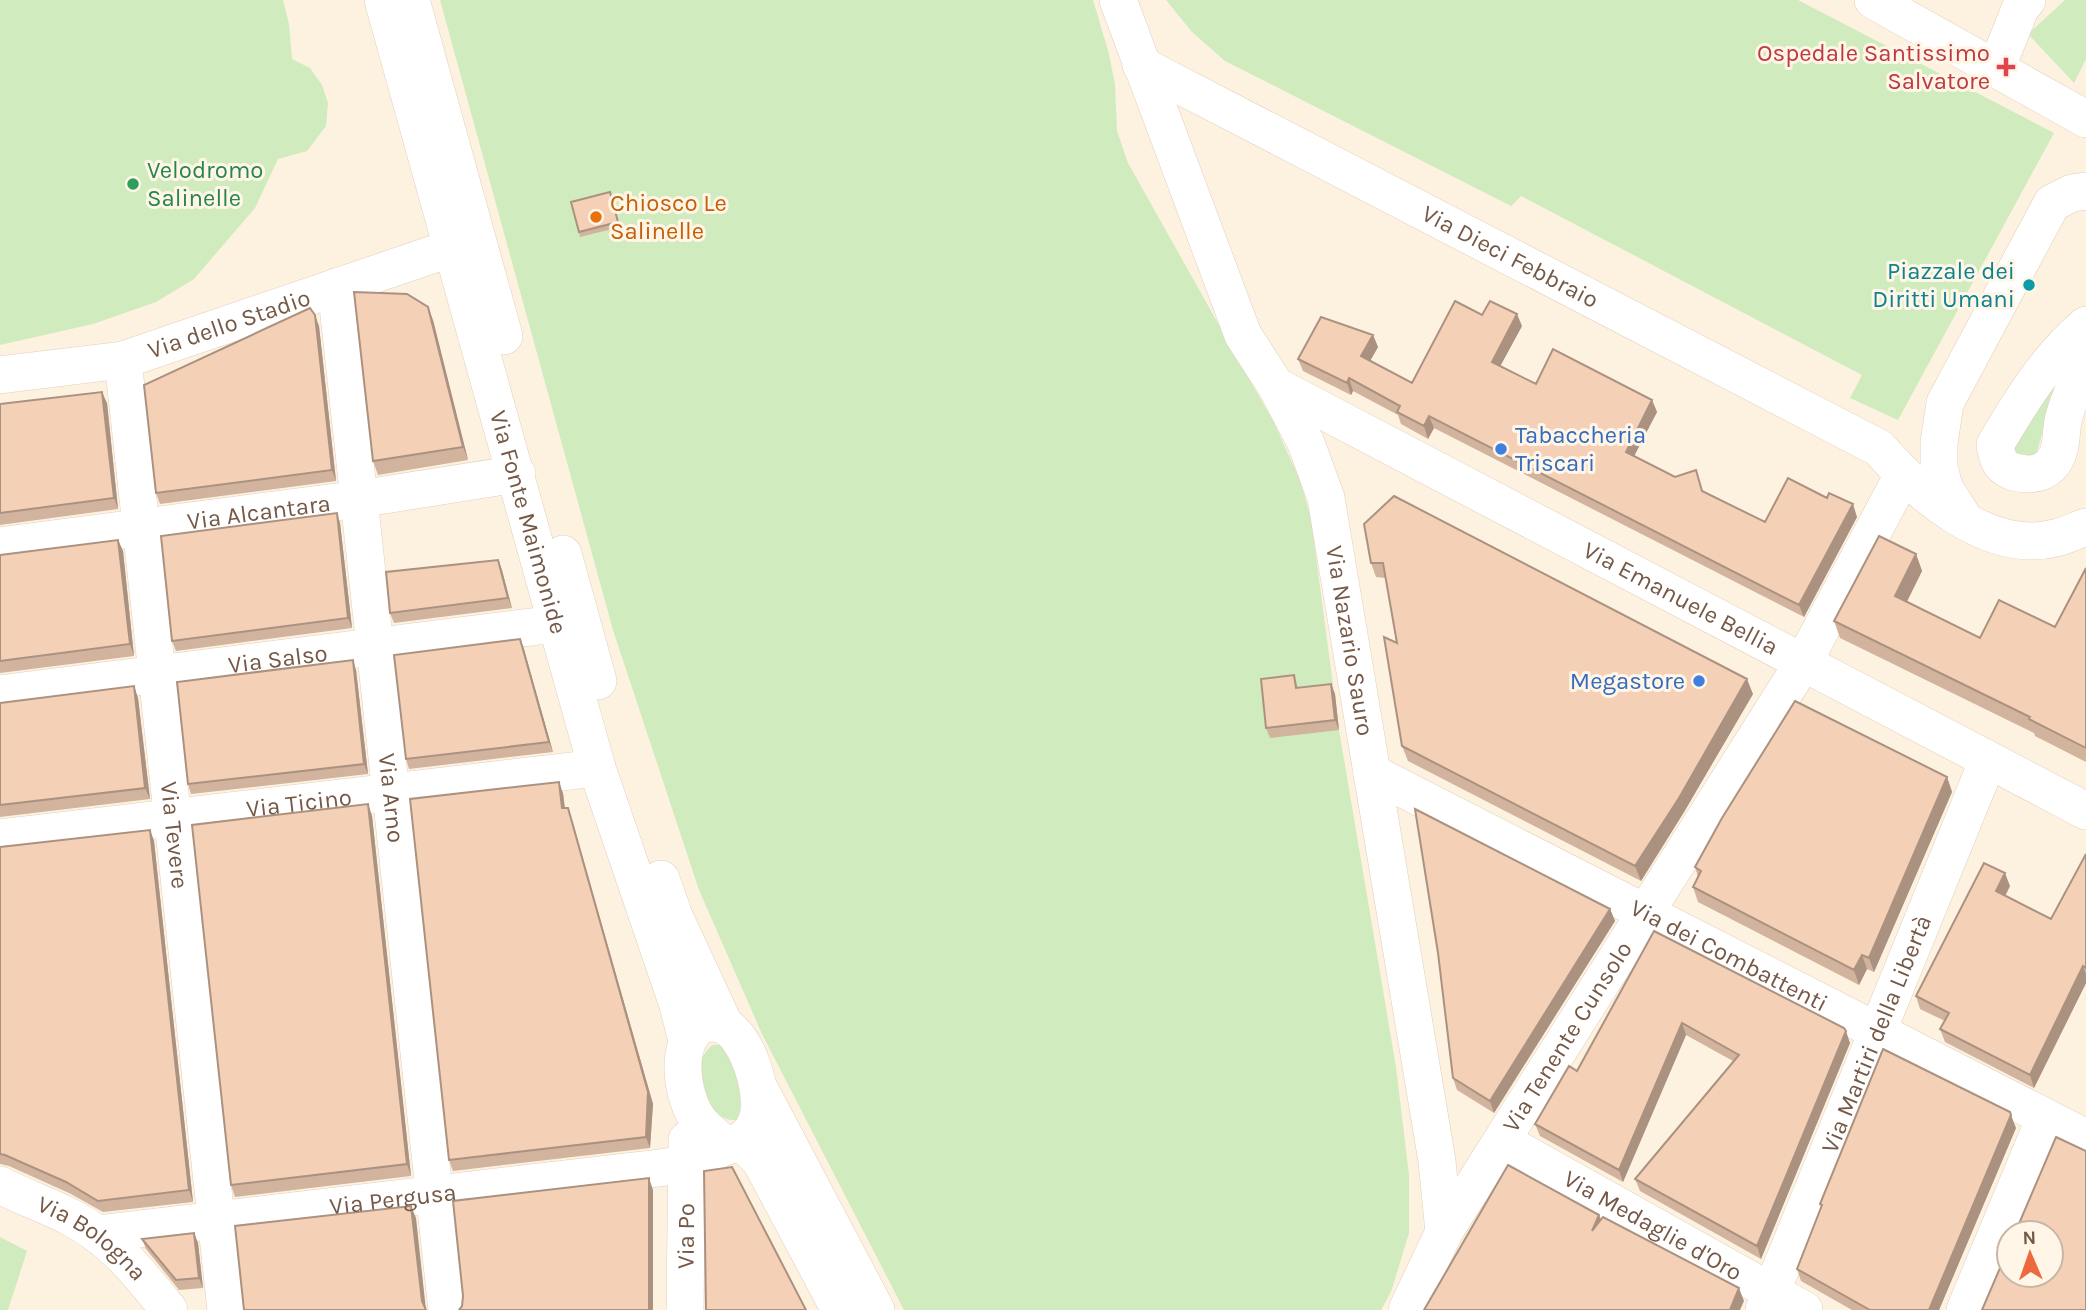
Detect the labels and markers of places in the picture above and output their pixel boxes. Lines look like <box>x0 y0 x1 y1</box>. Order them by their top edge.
place label: Ospedale Santissimo Salvatore <box>1757 39 1990 95</box>
marker: Ospedale Santissimo Salvatore <box>1996 57 2016 77</box>
place label: Velodromo Salinelle <box>147 156 263 212</box>
marker: Velodromo Salinelle <box>125 176 141 192</box>
place label: Chiosco Le Salinelle <box>610 189 727 245</box>
marker: Chiosco Le Salinelle <box>588 209 604 225</box>
place label: Piazzale dei Diritti Umani <box>1872 257 2015 313</box>
marker: Piazzale dei Diritti Umani <box>2021 277 2037 293</box>
place label: Tabaccheria Triscari <box>1515 421 1646 477</box>
marker: Tabaccheria Triscari <box>1493 441 1509 457</box>
place label: Megastore <box>1570 667 1685 695</box>
marker: Megastore <box>1691 673 1707 689</box>

